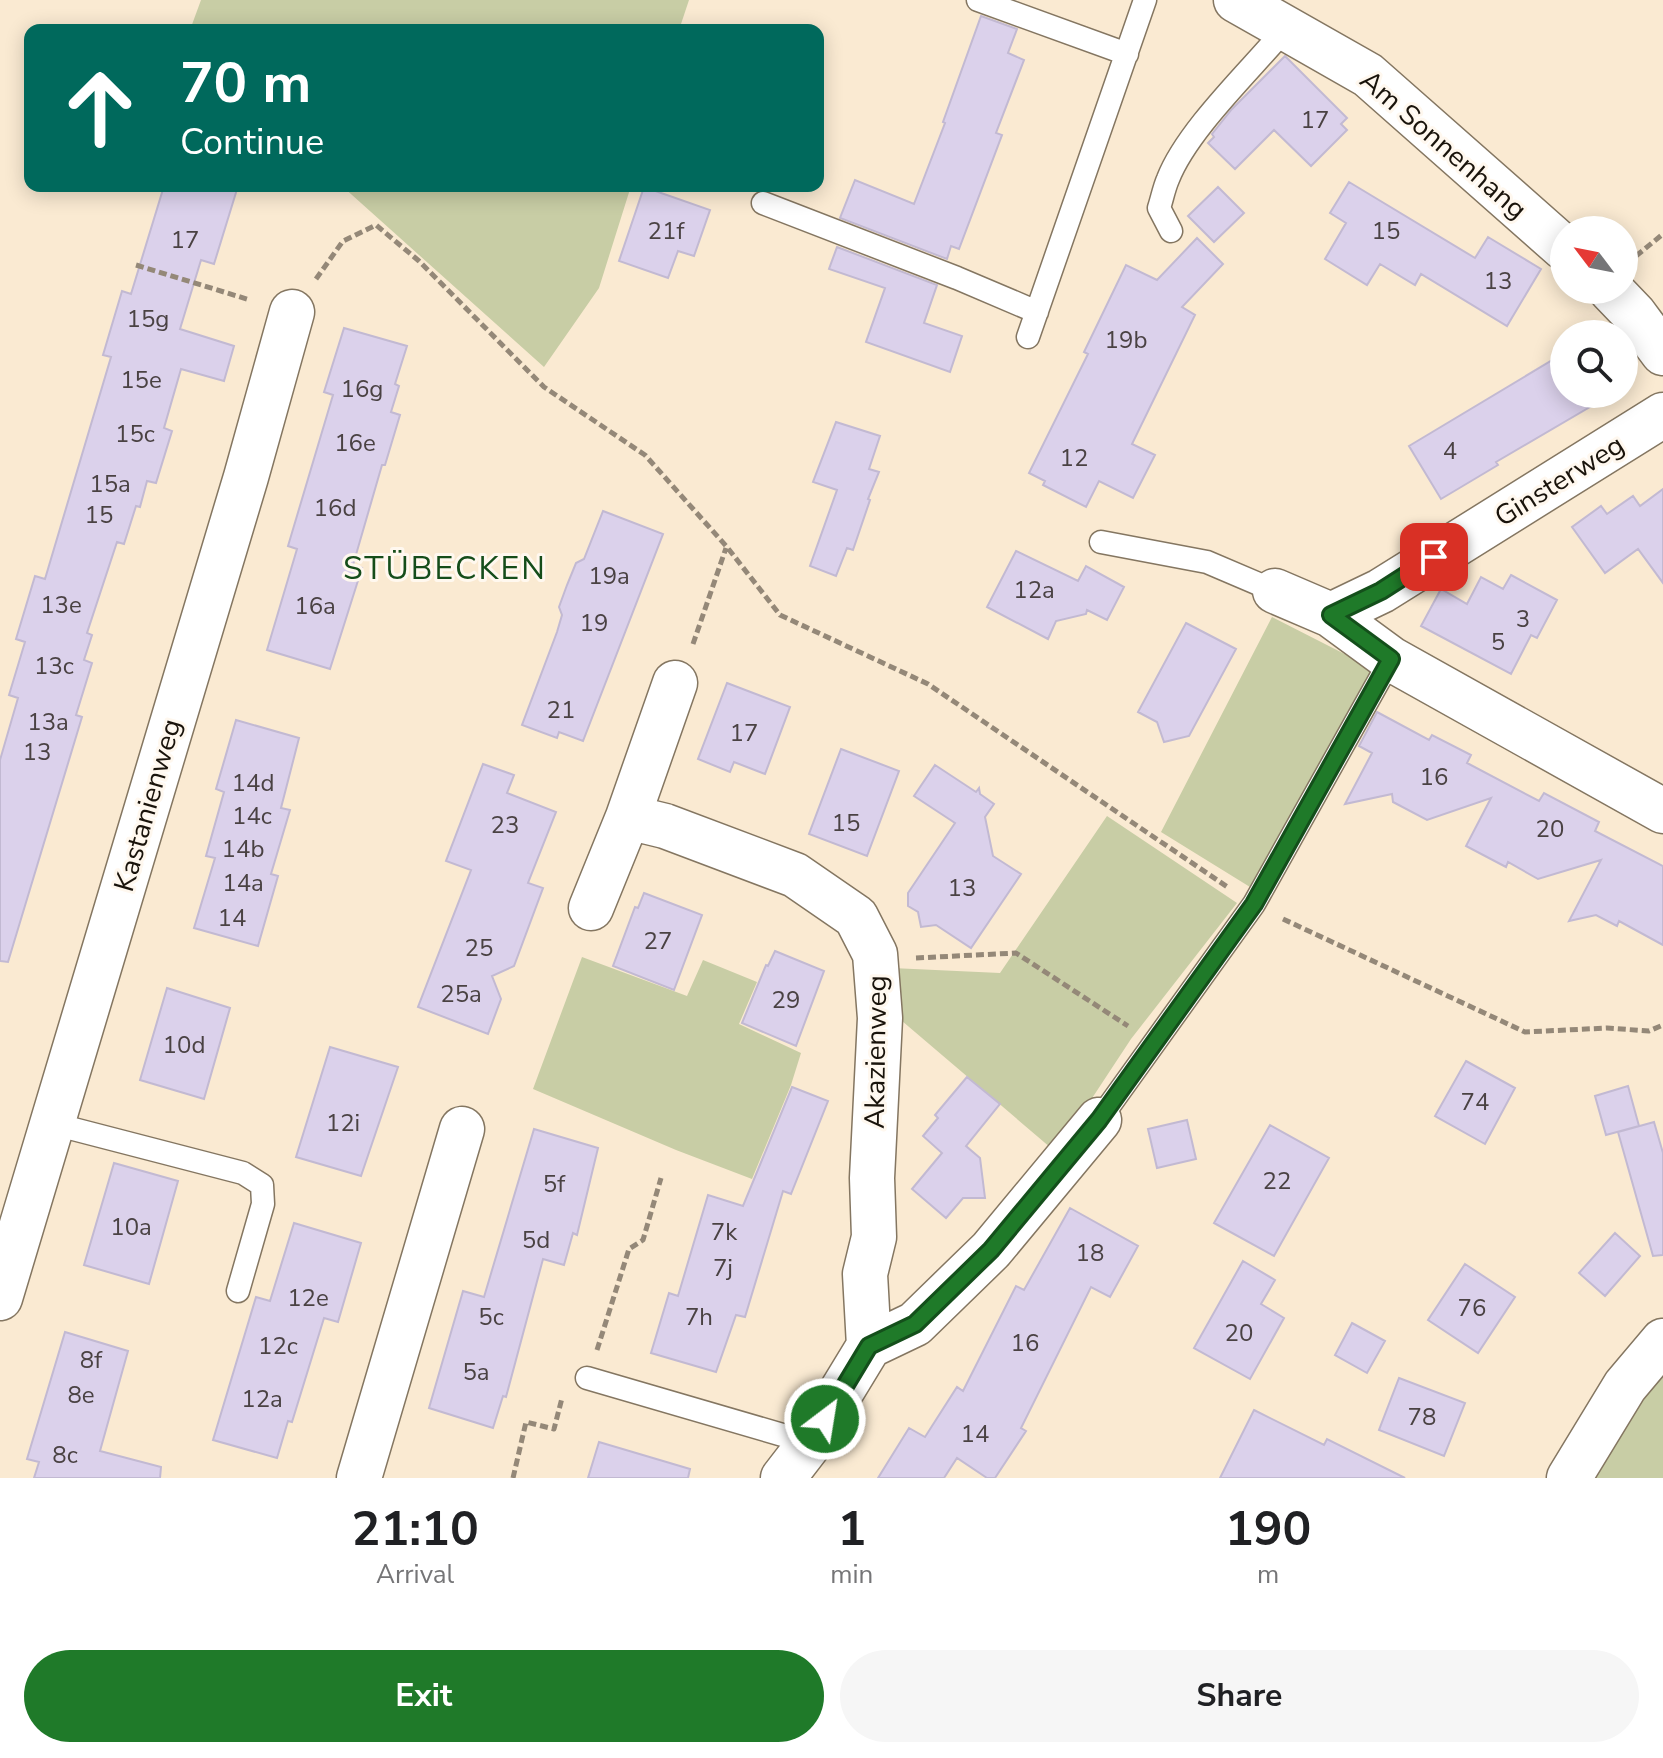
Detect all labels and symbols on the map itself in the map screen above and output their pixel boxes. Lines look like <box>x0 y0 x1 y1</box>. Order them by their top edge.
street label: Am Sonnenhang <box>1352 62 1535 228</box>
house number: 17 <box>1301 104 1329 136</box>
house number: 21f <box>648 215 685 247</box>
house number: 15 <box>1372 215 1400 247</box>
north arrow <box>1550 216 1638 304</box>
house number: 17 <box>171 224 199 256</box>
house number: 13 <box>1484 265 1512 297</box>
house number: 15g <box>127 303 169 335</box>
house number: 19b <box>1105 324 1147 356</box>
house number: 15e <box>120 364 162 396</box>
house number: 16g <box>341 373 383 405</box>
house number: 15c <box>115 418 155 450</box>
street label: Ginsterweg <box>1488 426 1632 536</box>
house number: 16e <box>334 427 376 459</box>
house number: 4 <box>1443 435 1457 467</box>
house number: 12 <box>1060 442 1088 474</box>
house number: 15a <box>89 468 131 500</box>
house number: 16d <box>314 492 356 524</box>
house number: 15 <box>85 499 113 531</box>
pin <box>1400 523 1468 591</box>
district label: STÜBECKEN <box>343 547 547 590</box>
house number: 19a <box>588 560 630 592</box>
house number: 12a <box>1013 574 1055 606</box>
house number: 13e <box>40 589 82 621</box>
house number: 16a <box>294 590 336 622</box>
house number: 3 <box>1516 603 1530 635</box>
house number: 19 <box>580 607 608 639</box>
house number: 5 <box>1491 626 1505 658</box>
house number: 13c <box>34 650 74 682</box>
house number: 21 <box>547 694 575 726</box>
house number: 13a <box>27 706 69 738</box>
street label: Kastanienweg <box>105 714 191 896</box>
house number: 17 <box>730 717 758 749</box>
house number: 13 <box>23 736 51 768</box>
house number: 16 <box>1420 761 1448 793</box>
house number: 14d <box>232 767 274 799</box>
house number: 14c <box>232 800 272 832</box>
house number: 15 <box>832 807 860 839</box>
house number: 23 <box>491 809 519 841</box>
house number: 20 <box>1536 813 1564 845</box>
house number: 14b <box>222 833 264 865</box>
house number: 14a <box>222 867 264 899</box>
house number: 13 <box>948 872 976 904</box>
house number: 14 <box>218 902 246 934</box>
house number: 27 <box>644 925 672 957</box>
house number: 25 <box>465 932 493 964</box>
street label: Akazienweg <box>856 975 896 1129</box>
house number: 25a <box>440 978 482 1010</box>
house number: 29 <box>772 984 800 1016</box>
house number: 10d <box>163 1029 205 1061</box>
house number: 74 <box>1461 1086 1489 1118</box>
house number: 12i <box>326 1107 360 1139</box>
house number: 22 <box>1263 1165 1291 1197</box>
house number: 5f <box>543 1168 566 1200</box>
house number: 10a <box>110 1211 152 1243</box>
house number: 7k <box>711 1216 738 1248</box>
house number: 5d <box>522 1224 550 1256</box>
house number: 18 <box>1076 1237 1104 1269</box>
house number: 7j <box>713 1252 733 1284</box>
house number: 12e <box>287 1282 329 1314</box>
house number: 76 <box>1458 1292 1486 1324</box>
house number: 5c <box>478 1301 504 1333</box>
house number: 7h <box>685 1301 713 1333</box>
house number: 20 <box>1225 1317 1253 1349</box>
house number: 16 <box>1011 1327 1039 1359</box>
house number: 12c <box>258 1330 298 1362</box>
house number: 8f <box>80 1344 103 1376</box>
house number: 5a <box>462 1356 490 1388</box>
position arrow <box>783 1377 867 1461</box>
house number: 8e <box>67 1379 95 1411</box>
house number: 12a <box>241 1383 283 1415</box>
house number: 78 <box>1408 1401 1436 1433</box>
house number: 14 <box>961 1418 989 1450</box>
house number: 8c <box>52 1439 78 1471</box>

